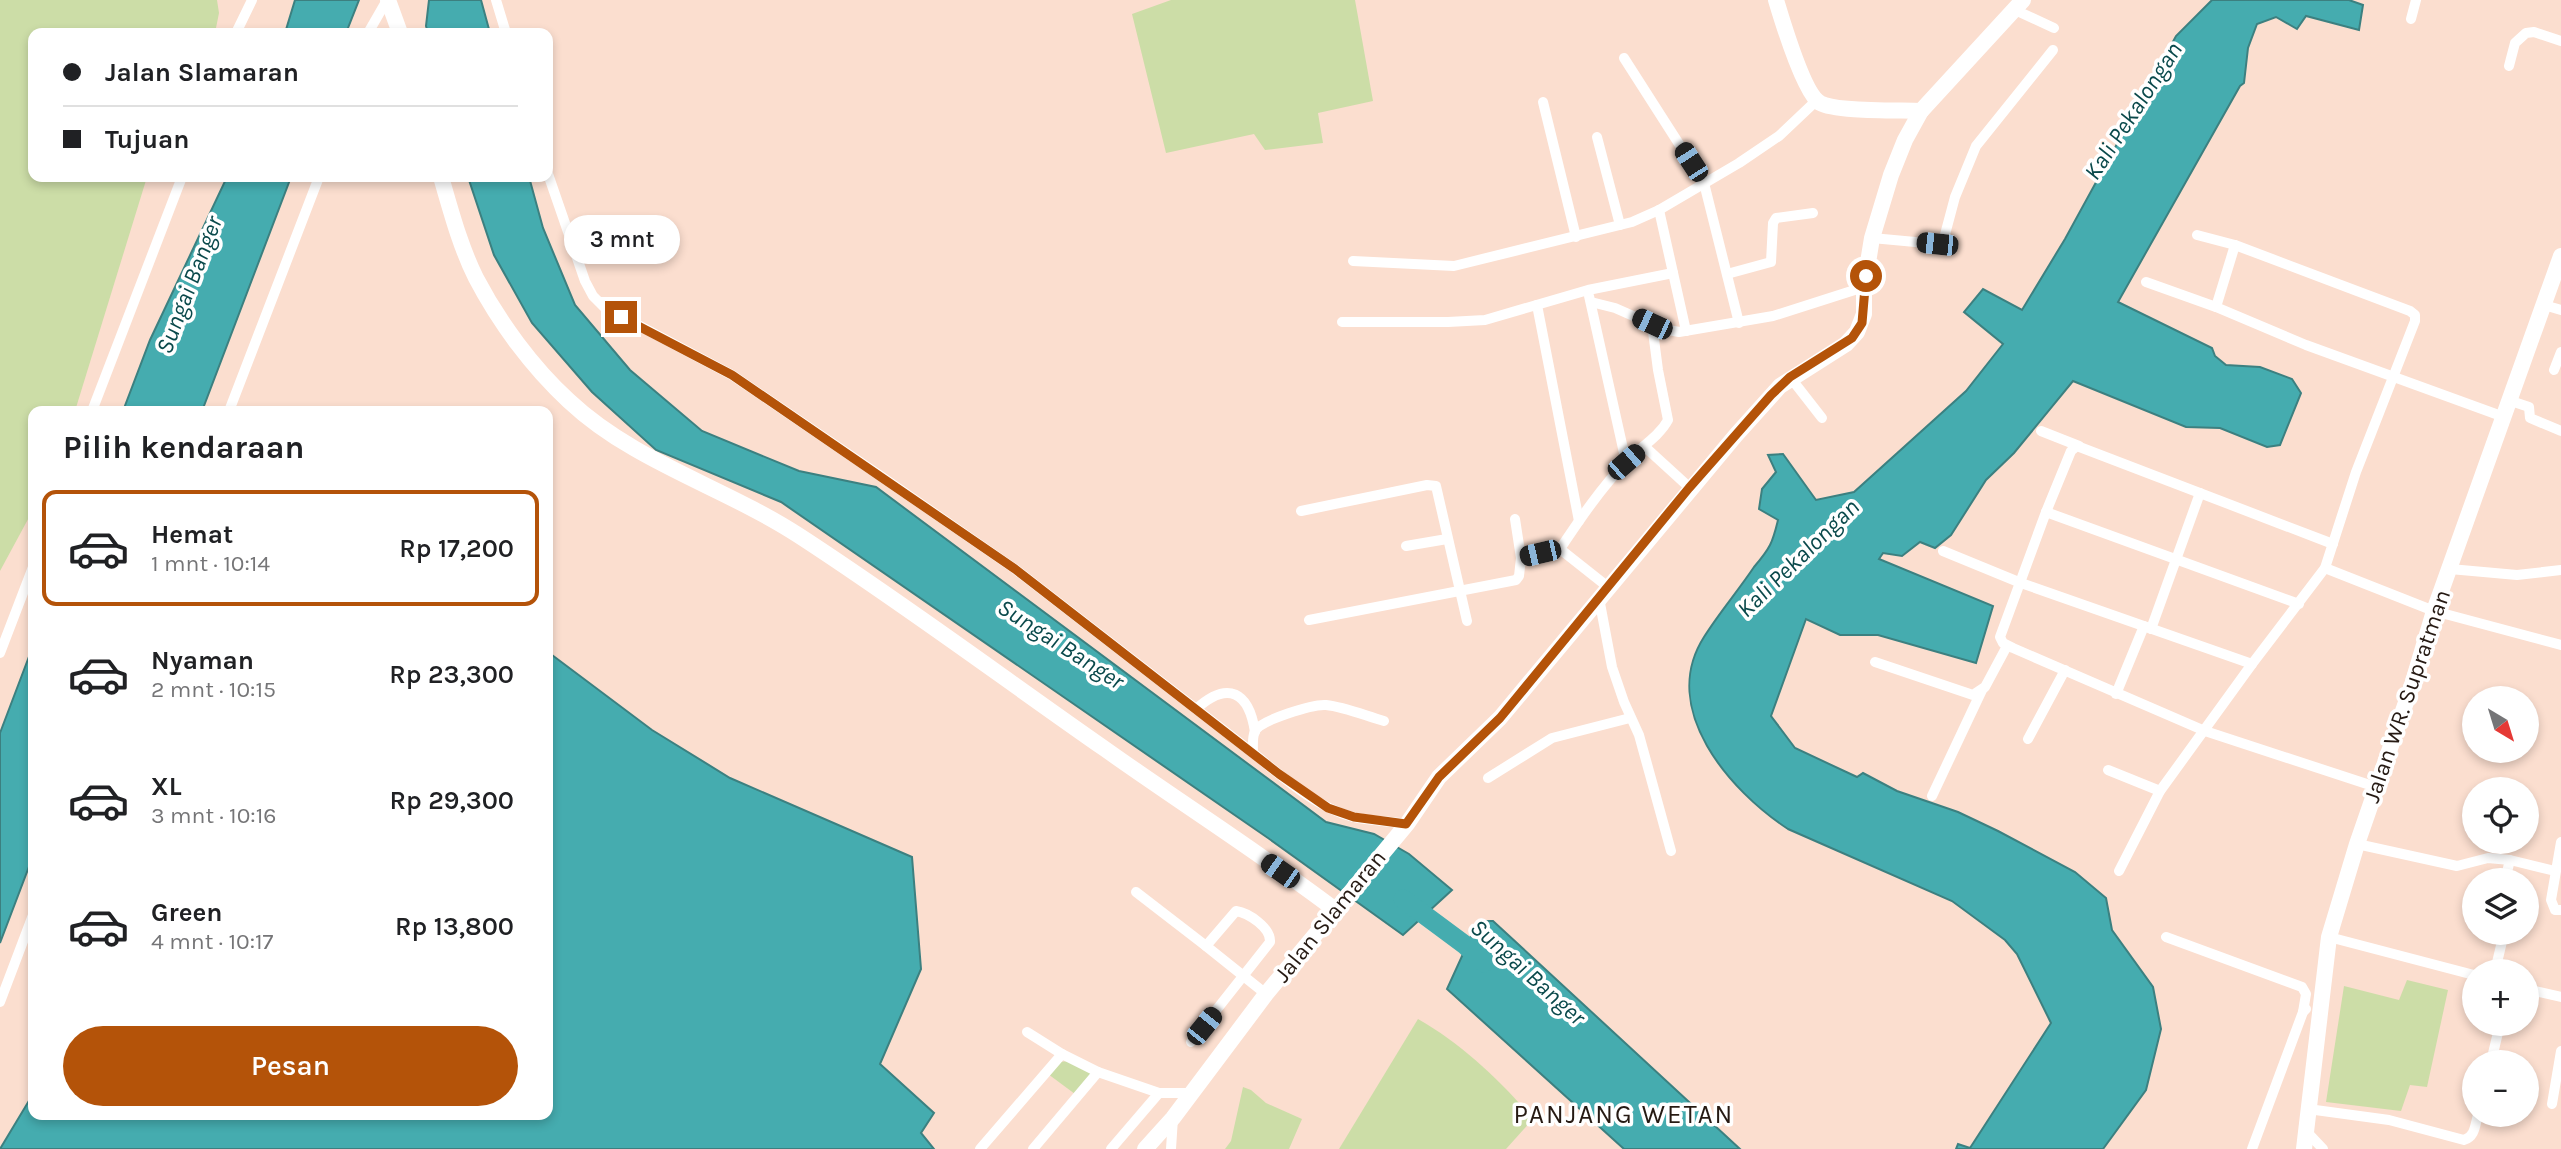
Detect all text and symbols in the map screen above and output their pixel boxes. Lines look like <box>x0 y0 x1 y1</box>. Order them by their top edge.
water label: Kali Pekalongan <box>2078 37 2188 185</box>
text: Jalan Slamaran <box>105 57 299 88</box>
text: Tujuan <box>105 124 189 155</box>
car <box>1671 139 1712 185</box>
water label: Sungai Banger <box>150 212 228 358</box>
callout: 3 mnt <box>563 216 679 264</box>
text: 3 mnt <box>590 226 654 253</box>
car <box>1916 231 1959 257</box>
route start <box>1850 260 1882 292</box>
route end <box>605 301 637 333</box>
car <box>1629 306 1676 342</box>
text: Pilih kendaraan <box>63 429 304 466</box>
car <box>1604 440 1649 484</box>
water label: Kali Pekalongan <box>1731 493 1865 623</box>
icon: car <box>67 517 130 580</box>
text: Hemat <box>151 519 233 550</box>
text: Rp 17,200 <box>399 533 514 564</box>
car <box>1518 538 1563 568</box>
text: 1 mnt · 10:14 <box>151 550 270 577</box>
street label: Jalan WR. Supratman <box>2358 586 2456 806</box>
water label: Sungai Banger <box>993 593 1130 696</box>
icon: car <box>67 643 130 706</box>
text: Nyaman <box>151 645 254 676</box>
text: Rp 23,300 <box>389 659 514 690</box>
text: 2 mnt · 10:15 <box>151 676 276 703</box>
north arrow <box>2462 686 2539 763</box>
map controls <box>2462 686 2539 1127</box>
icon: car <box>67 769 130 832</box>
text: XL <box>151 771 182 802</box>
button: locate <box>2462 777 2539 854</box>
text: Rp 29,300 <box>390 785 514 816</box>
text: 3 mnt · 10:16 <box>151 802 276 829</box>
street label: Jalan Slamaran <box>1268 844 1392 988</box>
car <box>1257 850 1304 892</box>
button: layers <box>2462 868 2539 945</box>
icon: car <box>67 895 130 958</box>
text: Green <box>151 897 223 928</box>
text: Rp 13,800 <box>395 911 514 942</box>
water label: Sungai Banger <box>1465 913 1592 1031</box>
text: 4 mnt · 10:17 <box>151 928 273 955</box>
button: + <box>2462 959 2539 1036</box>
car <box>1183 1003 1226 1049</box>
button: Pesan <box>63 1026 518 1106</box>
button: − <box>2462 1050 2539 1127</box>
district label: PANJANG WETAN <box>1514 1099 1734 1130</box>

